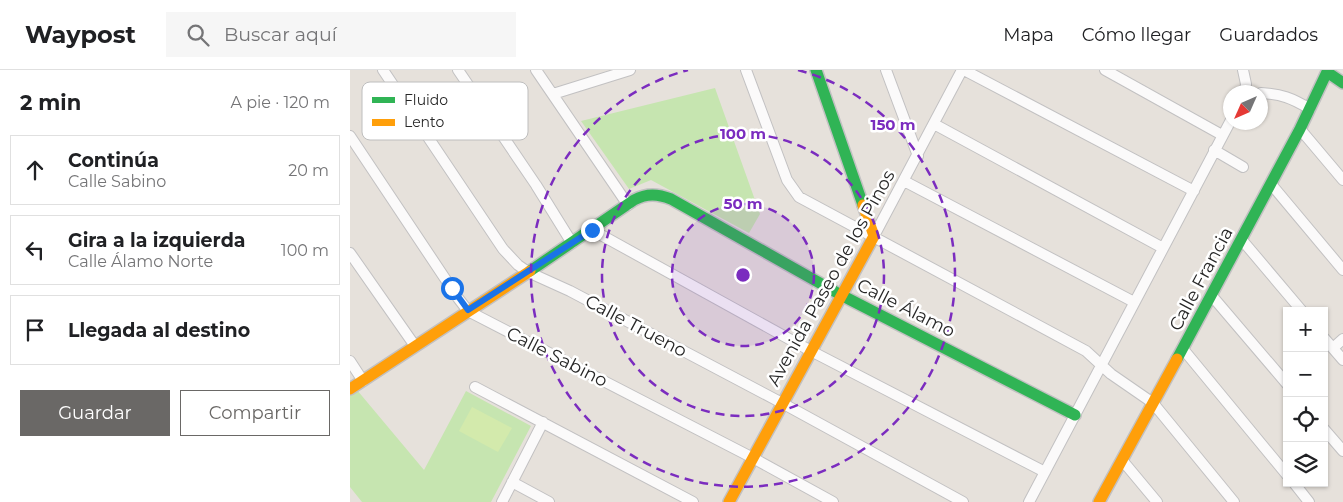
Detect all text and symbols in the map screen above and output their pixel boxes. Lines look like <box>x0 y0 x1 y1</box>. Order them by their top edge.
search box <box>166 12 516 57</box>
text: Waypost <box>25 20 136 49</box>
icon: search <box>184 21 212 49</box>
text: Buscar aquí <box>224 23 337 46</box>
text: Mapa <box>1003 24 1054 46</box>
text: Cómo llegar <box>1082 24 1191 46</box>
text: Guardados <box>1219 24 1318 46</box>
legend <box>362 82 528 140</box>
north arrow <box>1223 85 1268 130</box>
text: 2 min <box>20 90 81 115</box>
text: Fluido <box>404 91 448 109</box>
text: A pie · 120 m <box>231 93 330 112</box>
text: Lento <box>404 113 444 131</box>
text: 150 m <box>871 115 915 134</box>
text: 100 m <box>720 124 766 143</box>
text: Continúa <box>68 149 159 172</box>
icon: ahead <box>21 156 49 184</box>
text: 20 m <box>288 161 329 180</box>
street label: Avenida Paseo de los Pinos <box>762 166 900 390</box>
text: Calle Sabino <box>68 172 166 191</box>
text: 50 m <box>723 194 763 213</box>
route end <box>581 219 604 242</box>
street label: Calle Francia <box>1164 223 1238 335</box>
text: Gira a la izquierda <box>68 229 246 252</box>
icon: left <box>21 236 49 264</box>
text: 100 m <box>281 241 329 260</box>
text: Calle Álamo Norte <box>68 252 213 271</box>
centre of rings <box>734 266 752 284</box>
street label: Calle Álamo <box>853 274 959 342</box>
route start <box>441 277 464 300</box>
street label: Calle Trueno <box>581 290 691 362</box>
map controls <box>1283 307 1328 487</box>
button: + <box>1283 307 1328 352</box>
icon: arrive <box>21 316 49 344</box>
text: Llegada al destino <box>68 319 250 342</box>
street label: Calle Sabino <box>503 322 611 392</box>
button: − <box>1283 352 1328 397</box>
button: Guardar <box>20 390 170 436</box>
button: Compartir <box>180 390 330 436</box>
button: locate <box>1283 397 1328 442</box>
button: layers <box>1283 442 1328 487</box>

